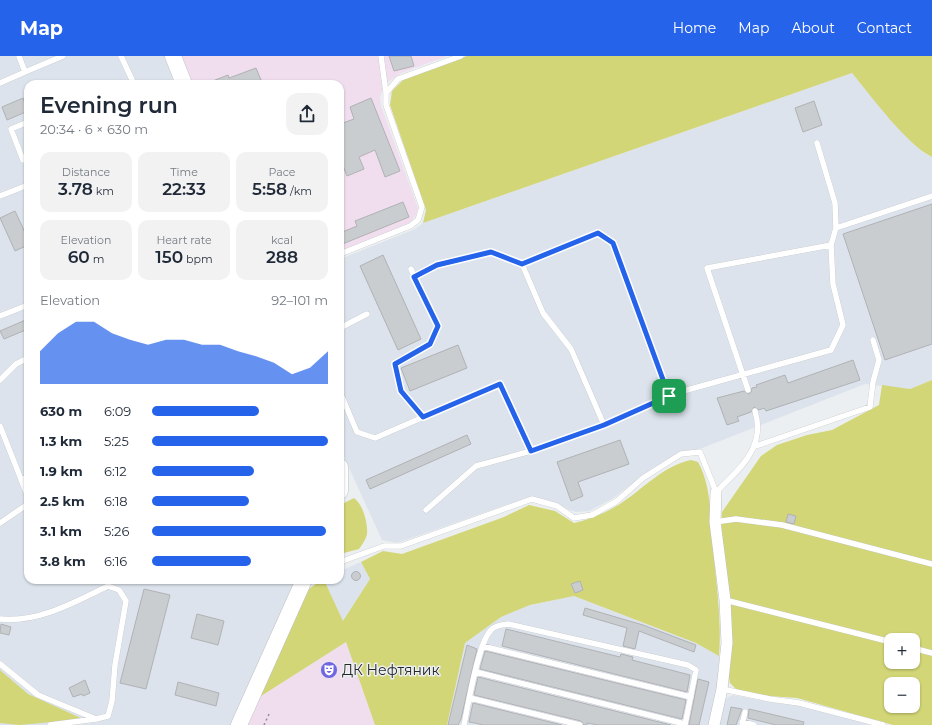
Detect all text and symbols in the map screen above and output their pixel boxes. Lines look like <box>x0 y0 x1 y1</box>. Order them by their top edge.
text: Map <box>20 17 63 40</box>
text: Home <box>673 19 716 37</box>
text: Map <box>738 19 769 37</box>
text: About <box>791 19 835 37</box>
text: Contact <box>857 19 912 37</box>
text: Evening run <box>40 92 178 119</box>
button: share <box>286 93 328 135</box>
text: 20:34 · 6 × 630 m <box>40 121 148 137</box>
text: Distance <box>62 165 110 179</box>
text: Time <box>170 165 198 179</box>
text: Pace <box>269 165 295 179</box>
text: 3.78 <box>58 179 93 199</box>
text: 22:33 <box>162 179 206 199</box>
text: 5:58 <box>252 179 287 199</box>
text: km <box>93 184 114 198</box>
text: /km <box>287 184 312 198</box>
text: Elevation <box>61 233 111 247</box>
text: Heart rate <box>156 233 212 247</box>
text: kcal <box>271 233 293 247</box>
text: 60 <box>68 247 90 267</box>
text: 150 <box>155 247 183 267</box>
text: 288 <box>266 247 298 267</box>
text: m <box>90 252 104 266</box>
text: bpm <box>183 252 213 266</box>
text: Elevation <box>40 292 100 308</box>
text: 92–101 m <box>271 292 328 308</box>
pin <box>652 379 686 413</box>
icon: arrive <box>658 385 680 407</box>
text: 630 m <box>40 403 82 419</box>
text: 6:09 <box>104 403 131 419</box>
text: 1.3 km <box>40 433 82 449</box>
text: 5:25 <box>104 433 129 449</box>
text: 1.9 km <box>40 463 83 479</box>
text: 6:12 <box>104 463 127 479</box>
text: 2.5 km <box>40 493 85 509</box>
text: 6:18 <box>104 493 128 509</box>
text: 3.1 km <box>40 523 82 539</box>
text: 5:26 <box>104 523 129 539</box>
text: 3.8 km <box>40 553 86 569</box>
text: 6:16 <box>104 553 127 569</box>
map controls <box>884 633 920 713</box>
button: + <box>884 633 920 669</box>
theatre icon: ДК Нефтяник <box>319 660 339 680</box>
place label: ДК Нефтяник <box>342 661 440 679</box>
button: − <box>884 677 920 713</box>

